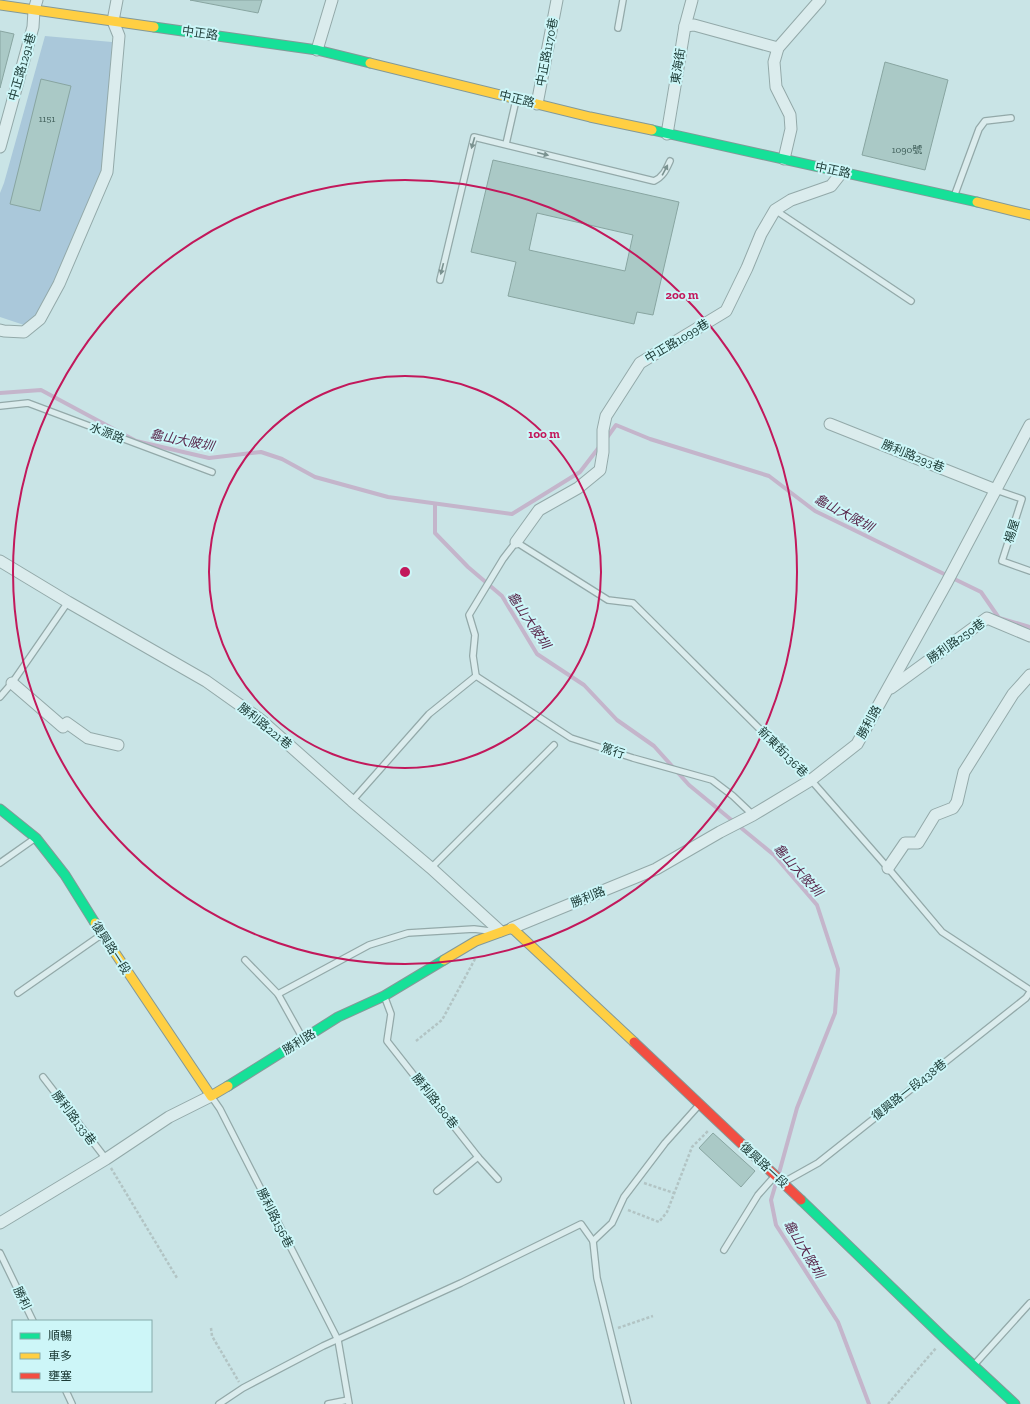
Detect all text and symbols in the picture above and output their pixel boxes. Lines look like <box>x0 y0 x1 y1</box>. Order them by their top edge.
street label: 中正路1170巷 <box>533 16 561 88</box>
street label: 中正路 <box>181 24 219 42</box>
street label: 中正路1291巷 <box>6 32 38 102</box>
street label: 東海街 <box>668 47 688 85</box>
street label: 中正路 <box>498 88 536 110</box>
house number: 1151 <box>39 113 55 125</box>
one-way arrow <box>470 138 476 150</box>
house number: 1090號 <box>892 144 922 156</box>
one-way arrow <box>538 151 550 157</box>
street label: 中正路 <box>814 159 852 181</box>
one-way arrow <box>662 164 668 176</box>
one-way arrow <box>439 263 445 276</box>
text: 200 m <box>665 288 699 302</box>
street label: 中正路1099巷 <box>642 316 712 366</box>
street label: 水源路 <box>88 420 126 446</box>
water label: 龜山大陂圳 <box>149 426 217 454</box>
text: 100 m <box>528 427 560 441</box>
street label: 勝利路293巷 <box>880 437 946 475</box>
water label: 龜山大陂圳 <box>812 491 878 536</box>
street label: 楊屋 <box>1002 517 1022 545</box>
centre of rings <box>398 565 412 579</box>
water label: 龜山大陂圳 <box>505 589 555 653</box>
street label: 勝利路250巷 <box>924 616 988 666</box>
street label: 勝利路221巷 <box>235 700 295 752</box>
street label: 勝利路 <box>854 703 884 741</box>
street label: 新東街136巷 <box>755 724 811 780</box>
street label: 篤行 <box>599 741 627 761</box>
water label: 龜山大陂圳 <box>771 841 827 901</box>
street label: 勝利路 <box>569 884 607 910</box>
street label: 復興路一段 <box>89 919 133 977</box>
street label: 勝利路 <box>280 1027 318 1057</box>
street label: 復興路一段438巷 <box>869 1057 949 1123</box>
street label: 勝利路180巷 <box>409 1071 461 1131</box>
street label: 勝利路133巷 <box>49 1088 99 1148</box>
street label: 復興路一段 <box>737 1139 791 1191</box>
street label: 勝利路156巷 <box>254 1186 296 1250</box>
water label: 龜山大陂圳 <box>781 1217 828 1282</box>
street label: 勝利 <box>10 1284 34 1312</box>
legend <box>12 1320 152 1392</box>
text: 順暢 <box>48 1329 72 1343</box>
text: 車多 <box>48 1349 72 1363</box>
text: 壅塞 <box>48 1369 72 1383</box>

